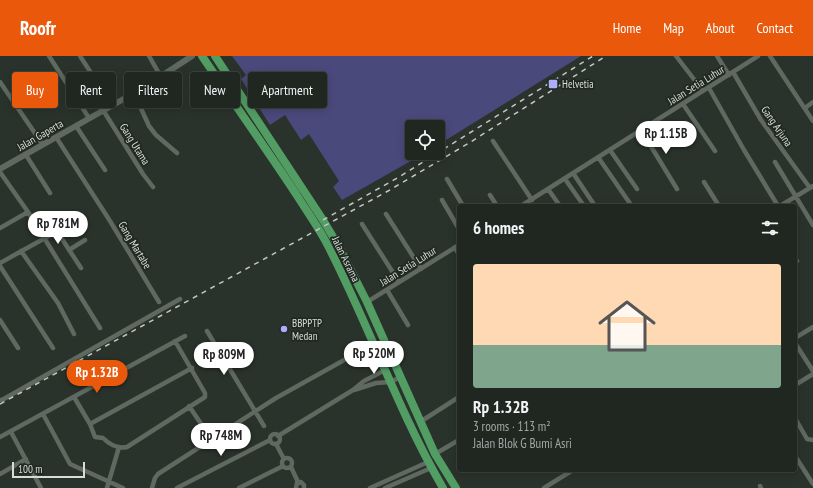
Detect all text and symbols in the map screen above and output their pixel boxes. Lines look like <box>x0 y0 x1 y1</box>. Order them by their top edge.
text: Roofr <box>20 16 56 40</box>
text: Home <box>613 19 641 37</box>
text: Map <box>663 19 684 37</box>
text: About <box>706 19 735 37</box>
text: Contact <box>757 19 793 37</box>
street label: Jalan Setia Luhur <box>664 62 727 109</box>
chip: Buy <box>12 72 58 108</box>
chip: Rent <box>66 72 116 108</box>
chip: Filters <box>124 72 182 108</box>
chip: New <box>190 72 240 108</box>
chip: Apartment <box>248 72 327 108</box>
place label: Helvetia <box>562 77 594 91</box>
marker: Helvetia <box>547 78 559 90</box>
street label: Gang Arjuna <box>758 103 796 149</box>
street label: Jalan Gaperta <box>14 116 66 154</box>
map controls <box>405 120 445 160</box>
button: locate <box>405 120 445 160</box>
street label: Gang Utama <box>117 121 153 167</box>
pin: Rp 1.15B <box>625 121 707 155</box>
text: Rp 1.15B <box>645 125 687 142</box>
pin: Rp 781M <box>21 211 95 245</box>
text: Rp 781M <box>37 215 79 232</box>
text: 6 homes <box>473 217 524 239</box>
icon: filters <box>759 217 781 239</box>
street label: Gang Martabe <box>115 219 155 272</box>
street label: Jalan Asrama <box>329 233 363 284</box>
street label: Jalan Setia Luhur <box>376 243 439 290</box>
icon: home <box>591 290 663 362</box>
place label: BBPPTP Medan <box>292 316 322 343</box>
marker: BBPPTP Medan <box>279 324 289 334</box>
pin: Rp 520M <box>337 341 411 375</box>
pin: Rp 809M <box>187 342 261 376</box>
text: Rp 520M <box>353 345 395 362</box>
text: Rp 809M <box>203 346 245 363</box>
pin: Rp 1.32B <box>56 360 138 394</box>
text: Rp 1.32B <box>76 364 118 381</box>
text: Rp 1.32B <box>473 396 529 418</box>
text: 3 rooms · 113 m² <box>473 418 551 435</box>
pin: Rp 748M <box>184 423 258 457</box>
text: Rp 748M <box>200 427 242 444</box>
text: Jalan Blok G Bumi Asri <box>473 435 572 452</box>
scale bar <box>12 460 85 479</box>
text: 100 m <box>18 462 42 476</box>

